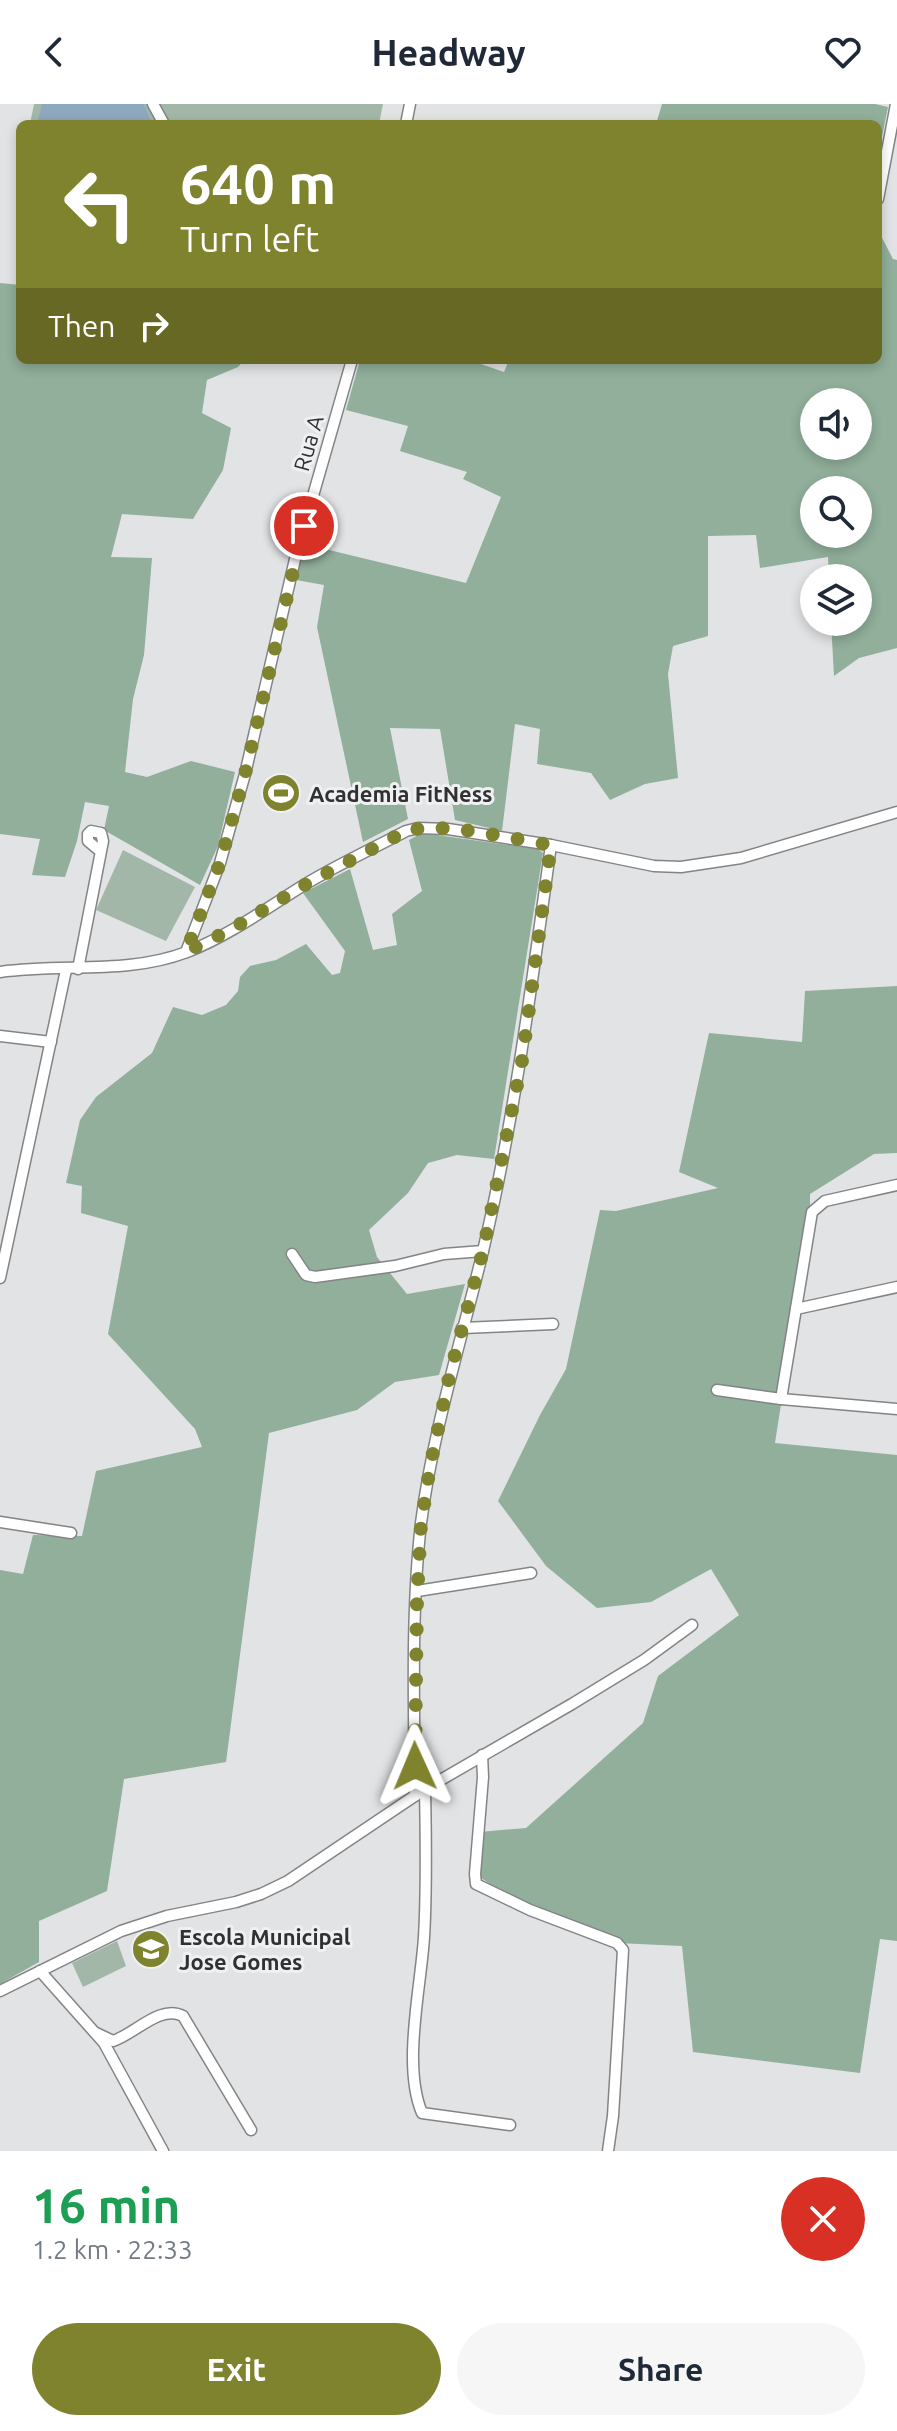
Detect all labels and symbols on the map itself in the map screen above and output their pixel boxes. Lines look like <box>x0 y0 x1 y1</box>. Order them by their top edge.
street label: Rua A <box>288 412 328 474</box>
pin <box>270 492 338 560</box>
sports icon: Academia FitNess <box>260 772 302 814</box>
place label: Academia FitNess <box>309 781 493 806</box>
position arrow <box>373 1724 457 1808</box>
place label: Escola Municipal Jose Gomes <box>179 1924 351 1974</box>
school or university icon: Escola Municipal Jose Gomes <box>130 1928 172 1970</box>

